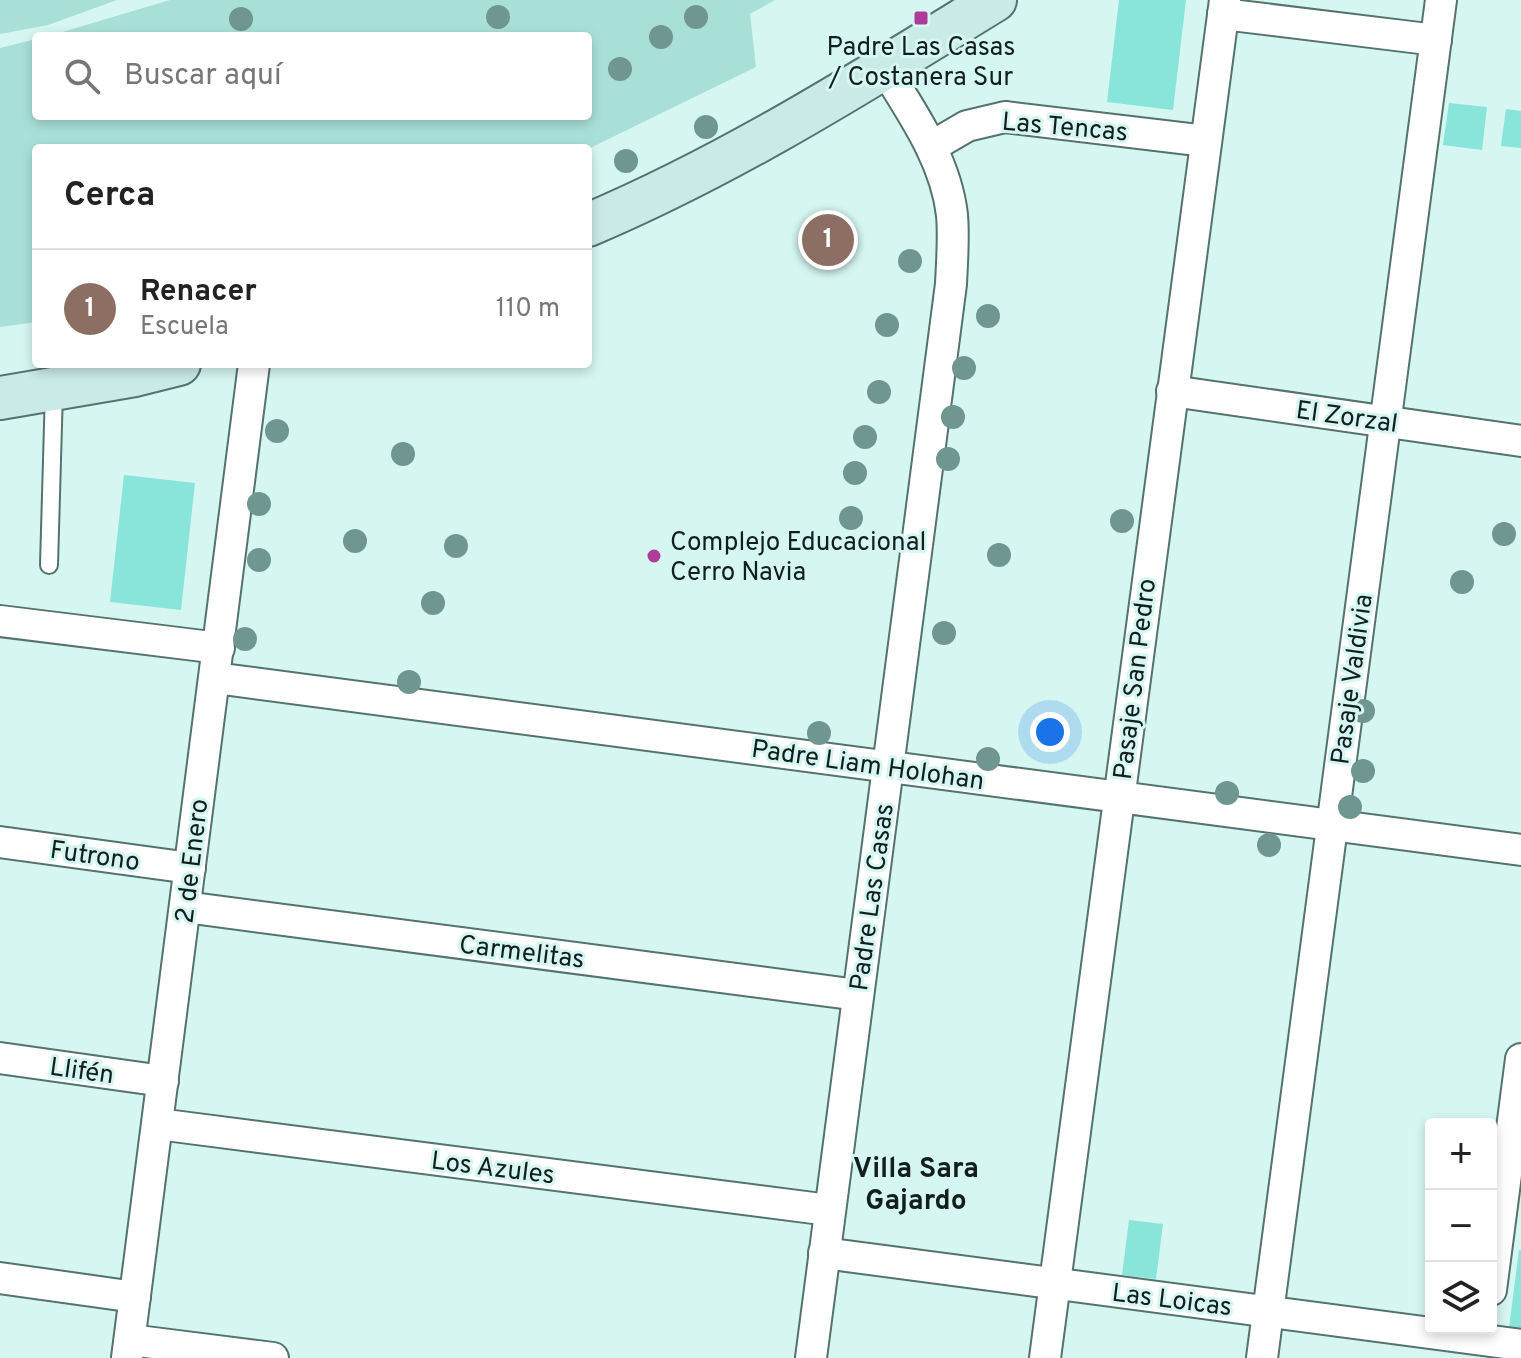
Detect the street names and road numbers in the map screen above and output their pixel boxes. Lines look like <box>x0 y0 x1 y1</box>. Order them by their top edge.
street label: Las Tencas <box>1000 107 1129 150</box>
street label: El Zorzal <box>1293 395 1400 442</box>
street label: Pasaje San Pedro <box>1108 577 1165 782</box>
street label: Pasaje Valdivia <box>1325 592 1382 767</box>
street label: Padre Liam Holohan <box>749 734 986 799</box>
street label: 2 de Enero <box>169 797 218 926</box>
street label: Padre Las Casas <box>844 802 903 993</box>
street label: Futrono <box>48 835 142 880</box>
street label: Carmelitas <box>457 929 586 978</box>
street label: Llifén <box>47 1052 116 1093</box>
street label: Los Azules <box>429 1146 556 1193</box>
street label: Las Loicas <box>1110 1278 1234 1325</box>

